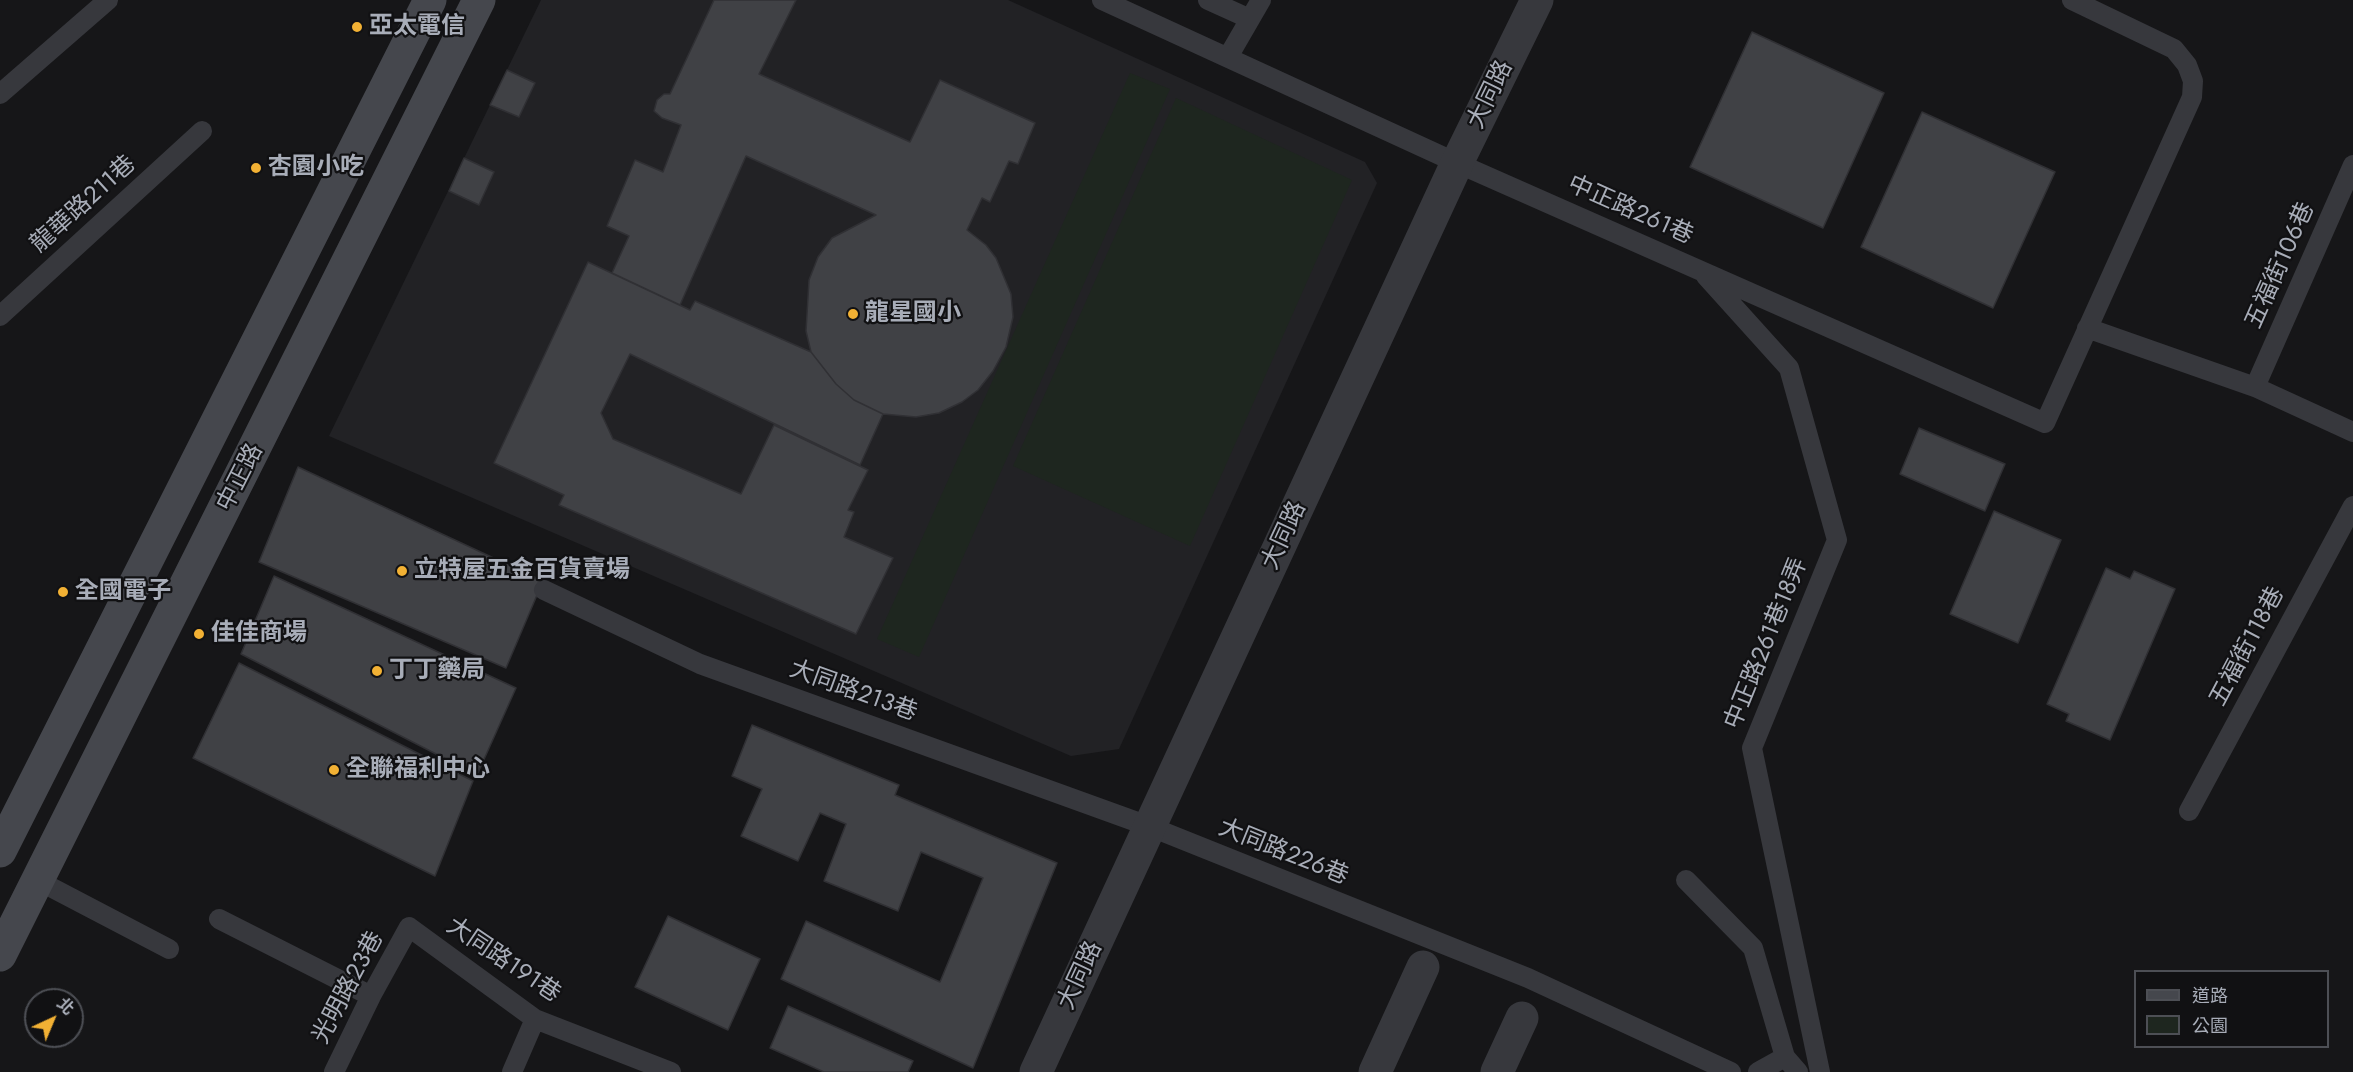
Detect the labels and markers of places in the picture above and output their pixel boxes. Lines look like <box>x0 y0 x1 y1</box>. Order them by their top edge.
place label: 亞太電信 <box>369 13 465 41</box>
marker: 亞太電信 <box>350 20 364 34</box>
place label: 杏園小吃 <box>268 154 364 182</box>
marker: 杏園小吃 <box>249 161 263 175</box>
place label: 龍星國小 <box>865 300 961 328</box>
marker: 龍星國小 <box>846 307 860 321</box>
place label: 立特屋五金百貨賣場 <box>414 557 630 585</box>
marker: 立特屋五金百貨賣場 <box>395 564 409 578</box>
place label: 全國電子 <box>75 578 171 606</box>
marker: 全國電子 <box>56 585 70 599</box>
place label: 佳佳商場 <box>211 620 307 648</box>
marker: 佳佳商場 <box>192 627 206 641</box>
place label: 丁丁藥局 <box>389 657 485 685</box>
marker: 丁丁藥局 <box>370 664 384 678</box>
place label: 全聯福利中心 <box>346 756 490 784</box>
marker: 全聯福利中心 <box>327 763 341 777</box>

